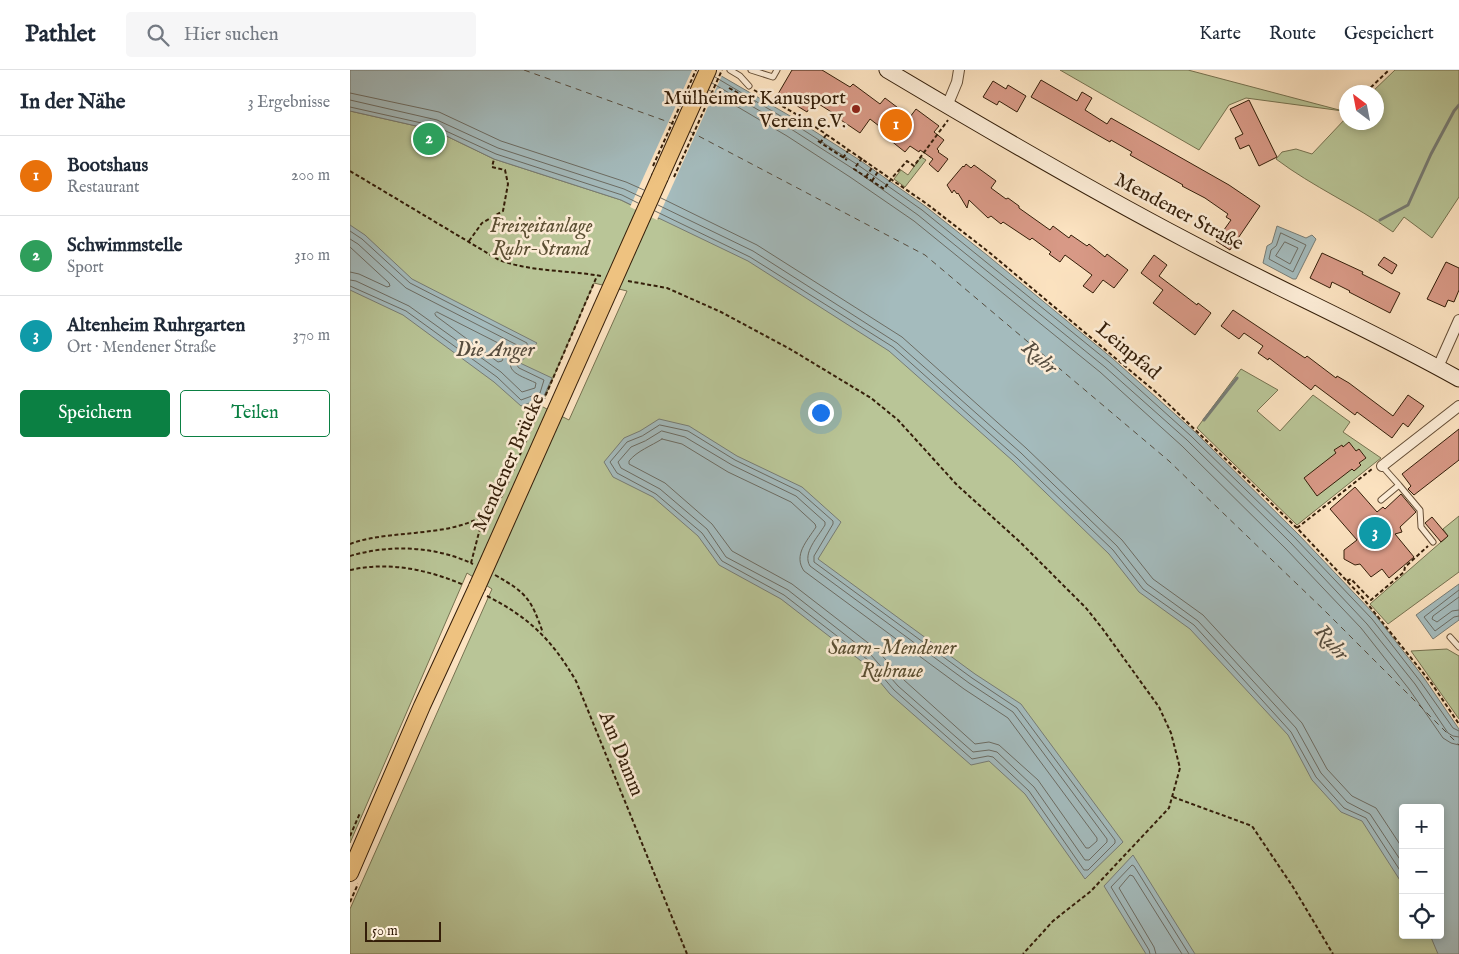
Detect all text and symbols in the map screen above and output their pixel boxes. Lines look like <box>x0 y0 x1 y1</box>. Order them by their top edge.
search box <box>126 12 476 57</box>
text: Pathlet <box>25 19 96 50</box>
icon: search <box>144 21 172 49</box>
text: Hier suchen <box>184 23 279 47</box>
text: Karte <box>1199 23 1241 46</box>
text: Route <box>1269 23 1316 46</box>
text: Gespeichert <box>1344 23 1434 46</box>
north arrow <box>1339 85 1384 130</box>
place label: Mülheimer Kanusport Verein e.V. <box>663 86 846 134</box>
text: In der Nähe <box>20 89 126 116</box>
text: 3 Ergebnisse <box>248 93 330 113</box>
marker: Mülheimer Kanusport Verein e.V. <box>850 103 862 115</box>
pin: 1 <box>880 106 912 144</box>
pin: 2 <box>413 120 445 158</box>
text: Bootshaus <box>67 154 148 178</box>
text: 1 <box>33 166 39 186</box>
text: 200 m <box>291 166 330 186</box>
street label: Mendener Straße <box>1110 168 1248 256</box>
text: Restaurant <box>67 178 140 198</box>
park label: Freizeitanlage Ruhr-Strand <box>490 214 593 262</box>
text: Schwimmstelle <box>67 234 183 258</box>
text: 2 <box>32 246 40 266</box>
text: 310 m <box>294 246 330 266</box>
text: Sport <box>67 258 104 278</box>
text: Altenheim Ruhrgarten <box>67 314 245 338</box>
street label: Leinpfad <box>1091 317 1166 386</box>
text: 3 <box>33 326 39 346</box>
text: 370 m <box>293 326 330 346</box>
water label: Ruhr <box>1015 335 1063 382</box>
water label: Die Anger <box>456 337 535 364</box>
text: Ort · Mendener Straße <box>67 338 216 358</box>
button: Speichern <box>20 390 170 437</box>
button: Teilen <box>180 390 330 437</box>
street label: Mendener Brücke <box>467 390 551 536</box>
your location <box>808 400 834 426</box>
pin: 3 <box>1359 514 1391 552</box>
water label: Ruhr <box>1308 619 1355 667</box>
park label: Saarn-Mendener Ruhraue <box>828 636 957 684</box>
street label: Am Damm <box>592 707 649 800</box>
map controls <box>1399 804 1444 939</box>
button: + <box>1399 804 1444 849</box>
button: − <box>1399 849 1444 894</box>
button: locate <box>1399 894 1444 939</box>
scale bar <box>365 919 441 942</box>
text: 50 m <box>372 922 398 940</box>

